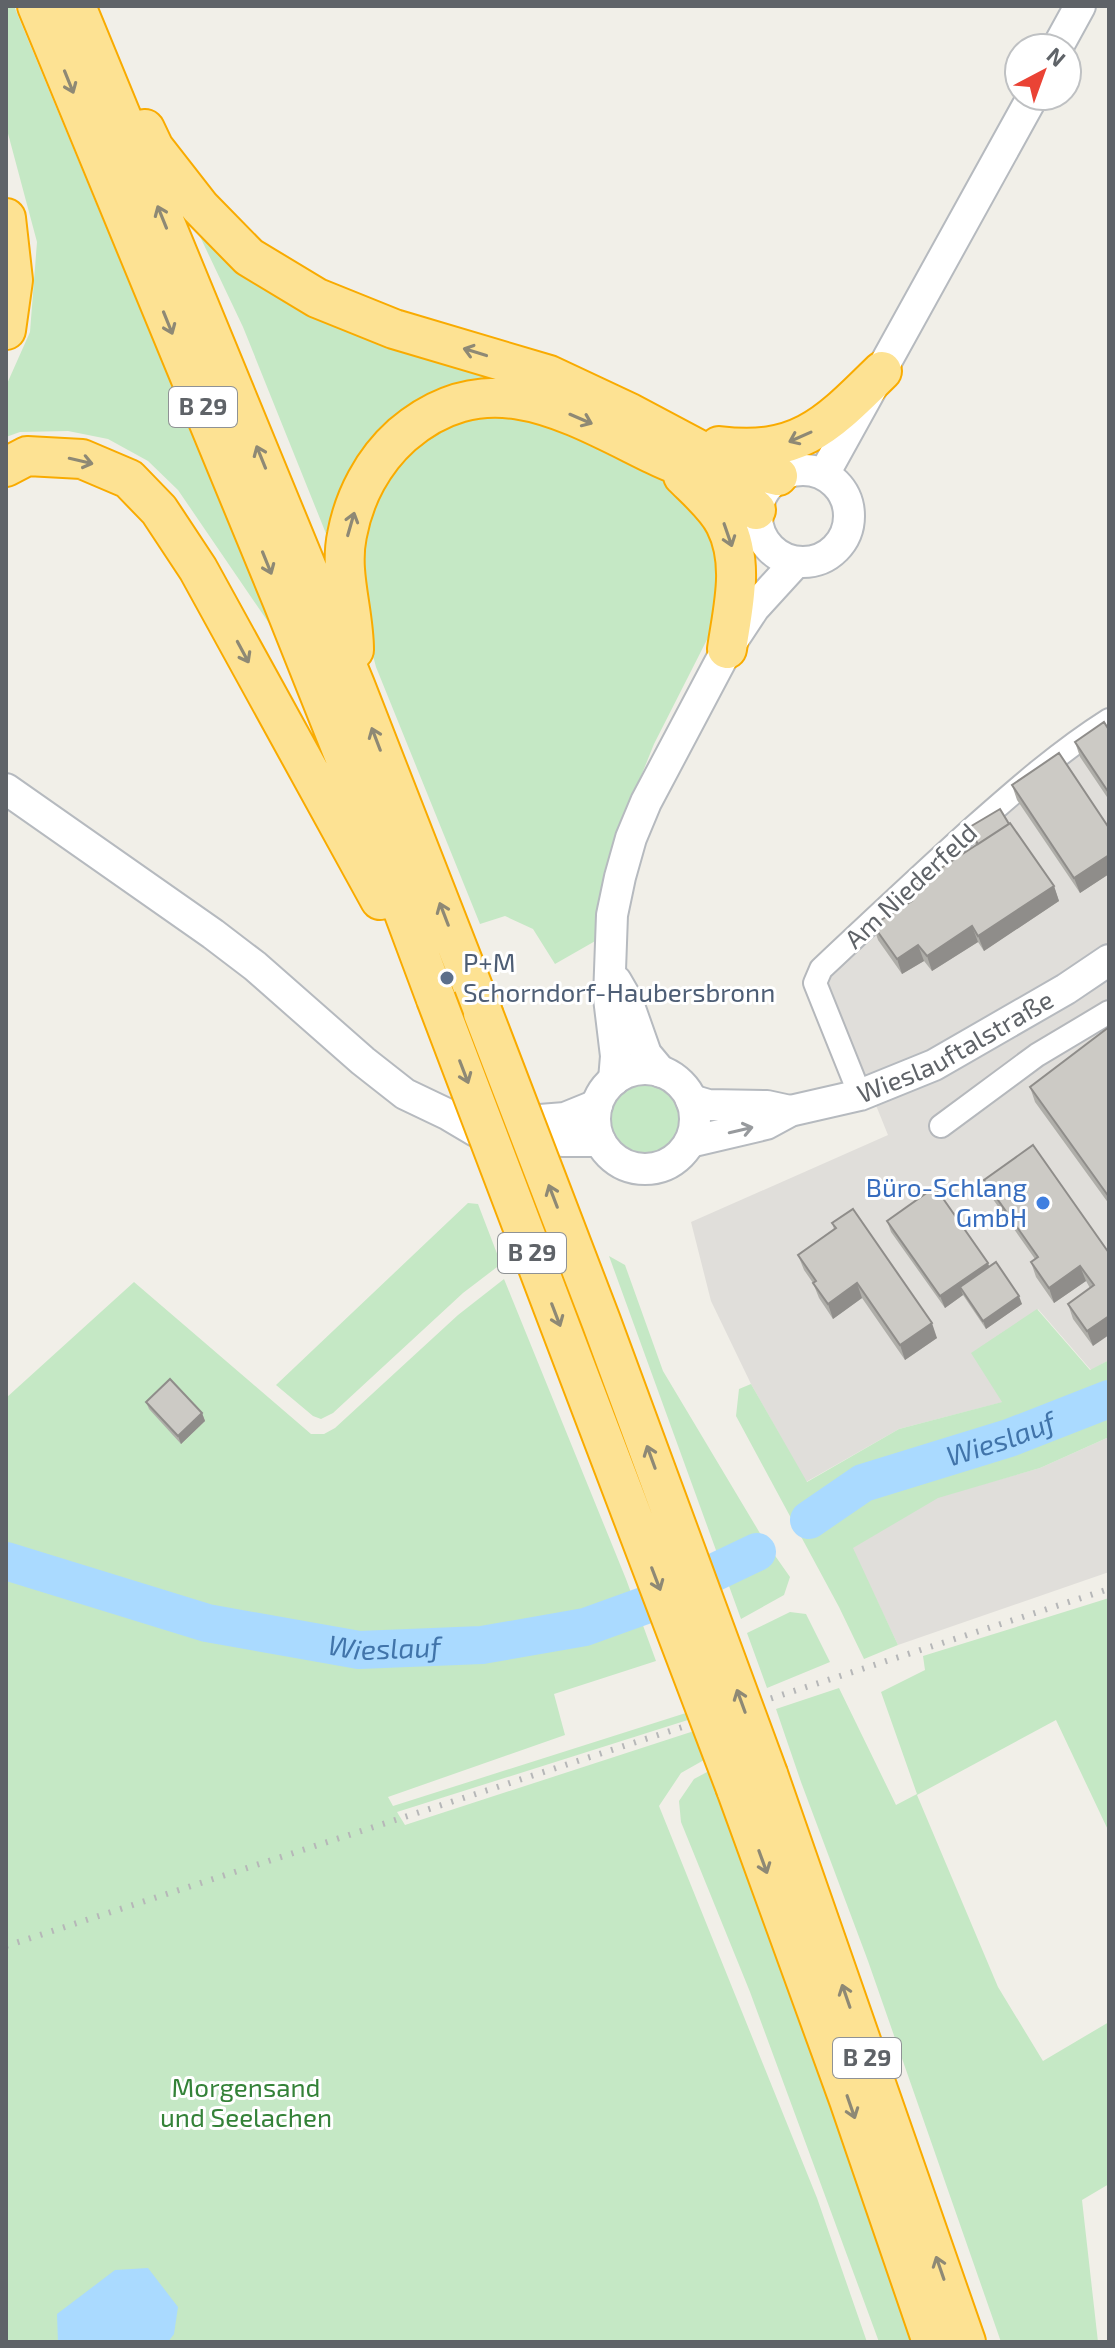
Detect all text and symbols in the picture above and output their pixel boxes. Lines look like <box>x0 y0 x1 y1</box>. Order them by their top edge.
north arrow <box>1003 32 1083 112</box>
text: N <box>1042 41 1071 71</box>
one-way arrow <box>63 69 77 94</box>
one-way arrow <box>154 205 168 230</box>
one-way arrow <box>162 310 176 335</box>
one-way arrow <box>462 344 488 359</box>
road number: B 29 <box>169 387 237 427</box>
one-way arrow <box>568 413 593 428</box>
one-way arrow <box>788 431 813 446</box>
one-way arrow <box>253 445 267 470</box>
one-way arrow <box>68 454 94 469</box>
one-way arrow <box>344 511 359 537</box>
one-way arrow <box>722 522 737 547</box>
one-way arrow <box>261 550 275 575</box>
one-way arrow <box>235 640 251 663</box>
one-way arrow <box>368 727 382 752</box>
street label: Am Niederfeld <box>838 816 982 954</box>
one-way arrow <box>436 902 450 927</box>
place label: P+M Schorndorf-Haubersbronn <box>463 946 775 1007</box>
marker: P+M Schorndorf-Haubersbronn <box>438 969 456 987</box>
street label: Wieslauftalstraße <box>852 983 1058 1108</box>
one-way arrow <box>458 1059 472 1084</box>
one-way arrow <box>728 1122 754 1137</box>
place label: Büro-Schlang GmbH <box>866 1171 1027 1232</box>
one-way arrow <box>545 1184 559 1209</box>
marker: Büro-Schlang GmbH <box>1034 1194 1052 1212</box>
road number: B 29 <box>498 1233 566 1273</box>
one-way arrow <box>550 1302 564 1327</box>
water label: Wieslauf <box>942 1403 1062 1472</box>
one-way arrow <box>643 1445 657 1470</box>
one-way arrow <box>650 1566 664 1591</box>
water label: Wieslauf <box>325 1627 444 1666</box>
one-way arrow <box>733 1689 747 1713</box>
one-way arrow <box>756 1850 771 1875</box>
one-way arrow <box>838 1984 852 2009</box>
road number: B 29 <box>833 2038 901 2078</box>
park label: Morgensand und Seelachen <box>160 2071 332 2132</box>
one-way arrow <box>845 2094 860 2119</box>
one-way arrow <box>932 2256 947 2281</box>

